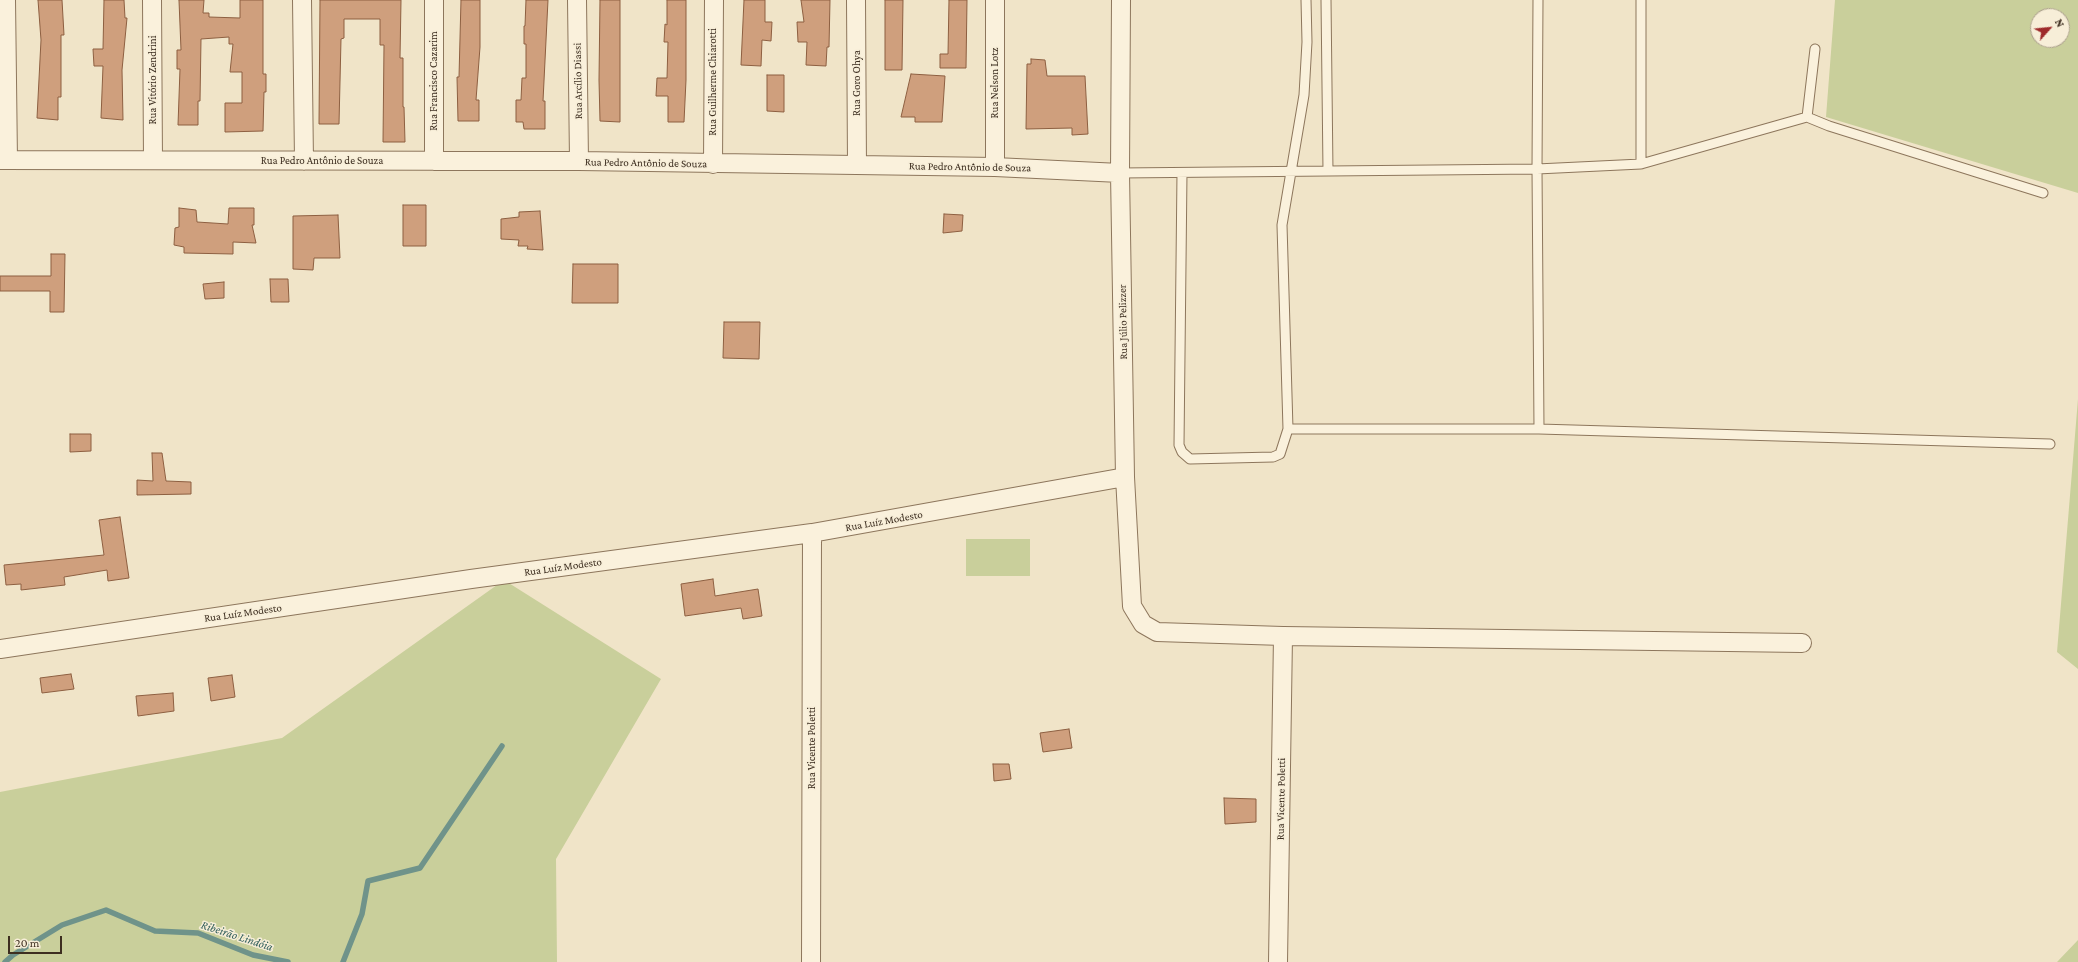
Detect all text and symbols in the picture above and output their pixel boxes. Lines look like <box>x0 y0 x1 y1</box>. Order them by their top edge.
north arrow <box>2030 8 2070 48</box>
text: N <box>2053 17 2067 29</box>
street label: Rua Guilherme Chiarotti <box>706 28 720 136</box>
street label: Rua Francisco Cazarim <box>427 31 441 131</box>
street label: Rua Vitório Zendrini <box>146 35 160 125</box>
street label: Rua Arcílio Diassi <box>571 43 585 119</box>
street label: Rua Nelson Lotz <box>988 48 1002 118</box>
street label: Rua Goro Ohya <box>850 50 864 116</box>
street label: Rua Pedro Antônio de Souza <box>261 154 383 168</box>
street label: Rua Pedro Antônio de Souza <box>585 155 707 171</box>
street label: Rua Pedro Antônio de Souza <box>909 159 1031 175</box>
street label: Rua Júlio Pelizzer <box>1116 284 1130 360</box>
street label: Rua Luíz Modesto <box>844 508 924 534</box>
street label: Rua Luíz Modesto <box>523 555 603 579</box>
street label: Rua Luíz Modesto <box>203 601 283 625</box>
street label: Rua Vicente Poletti <box>805 707 819 789</box>
street label: Rua Vicente Poletti <box>1274 758 1288 840</box>
water label: Ribeirão Lindóia <box>199 918 275 954</box>
scale bar <box>10 928 64 954</box>
text: 20 m <box>15 936 39 950</box>

